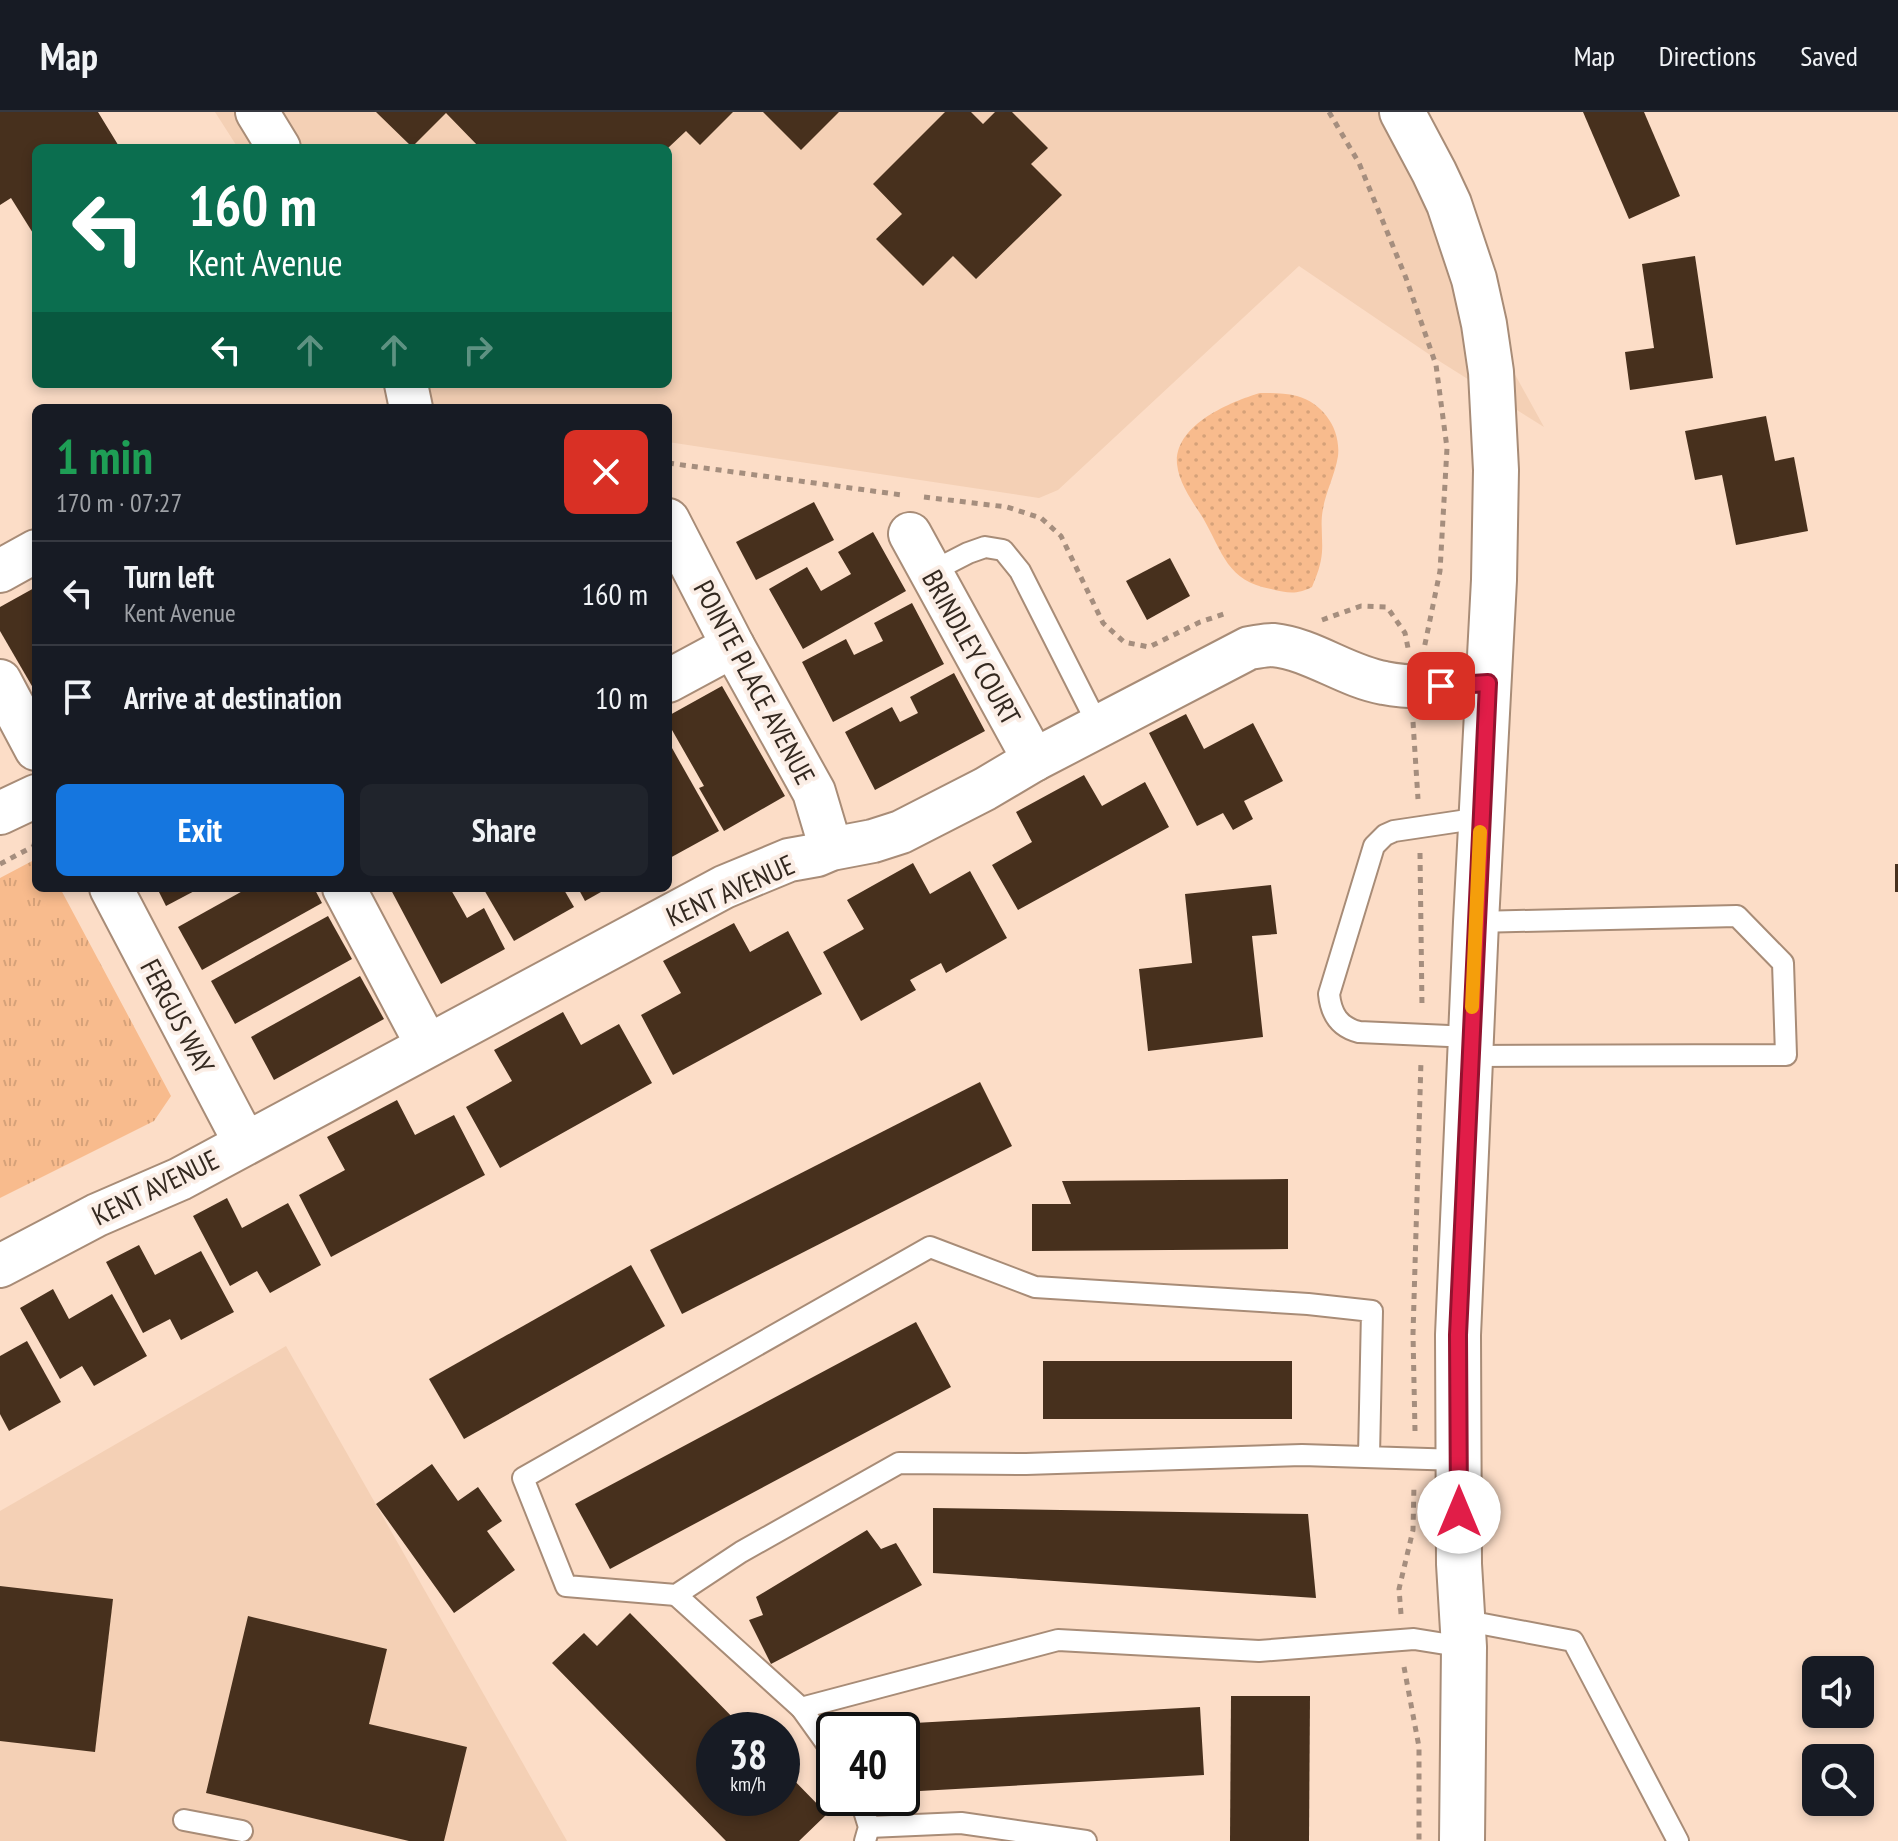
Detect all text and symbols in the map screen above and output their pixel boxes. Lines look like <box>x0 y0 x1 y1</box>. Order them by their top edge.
text: Map <box>40 31 98 80</box>
text: Map <box>1574 37 1615 74</box>
text: Directions <box>1659 37 1756 74</box>
text: Saved <box>1800 37 1858 74</box>
text: 160 m <box>188 169 317 241</box>
icon: left <box>56 176 160 280</box>
text: Kent Avenue <box>188 239 343 286</box>
icon: left <box>204 328 248 372</box>
icon: ahead <box>288 328 332 372</box>
icon: ahead <box>372 328 416 372</box>
icon: right <box>456 328 500 372</box>
text: 1 min <box>56 425 153 487</box>
button: close <box>564 430 648 514</box>
text: 170 m · 07:27 <box>56 486 182 519</box>
text: Turn left <box>124 557 214 596</box>
street label: BRINDLEY COURT <box>914 563 1030 731</box>
icon: left <box>56 571 100 615</box>
text: 160 m <box>582 574 648 613</box>
street label: POINTE PLACE AVENUE <box>686 574 824 790</box>
text: Kent Avenue <box>124 596 236 629</box>
pin <box>1407 652 1475 720</box>
icon: arrive <box>1419 664 1463 708</box>
icon: arrive <box>56 675 100 719</box>
text: Arrive at destination <box>124 678 342 717</box>
text: 10 m <box>595 678 648 717</box>
button: Exit <box>56 784 344 876</box>
button: Share <box>360 784 648 876</box>
street label: KENT AVENUE <box>660 845 800 935</box>
street label: FERGUS WAY <box>132 952 224 1080</box>
street label: KENT AVENUE <box>86 1140 224 1234</box>
position arrow <box>1417 1470 1501 1554</box>
map controls <box>1802 1656 1874 1816</box>
button: sound <box>1802 1656 1874 1728</box>
speed limit sign: 40 <box>816 1712 920 1816</box>
text: 38 <box>729 1728 767 1780</box>
button: search <box>1802 1744 1874 1816</box>
text: km/h <box>730 1771 766 1797</box>

